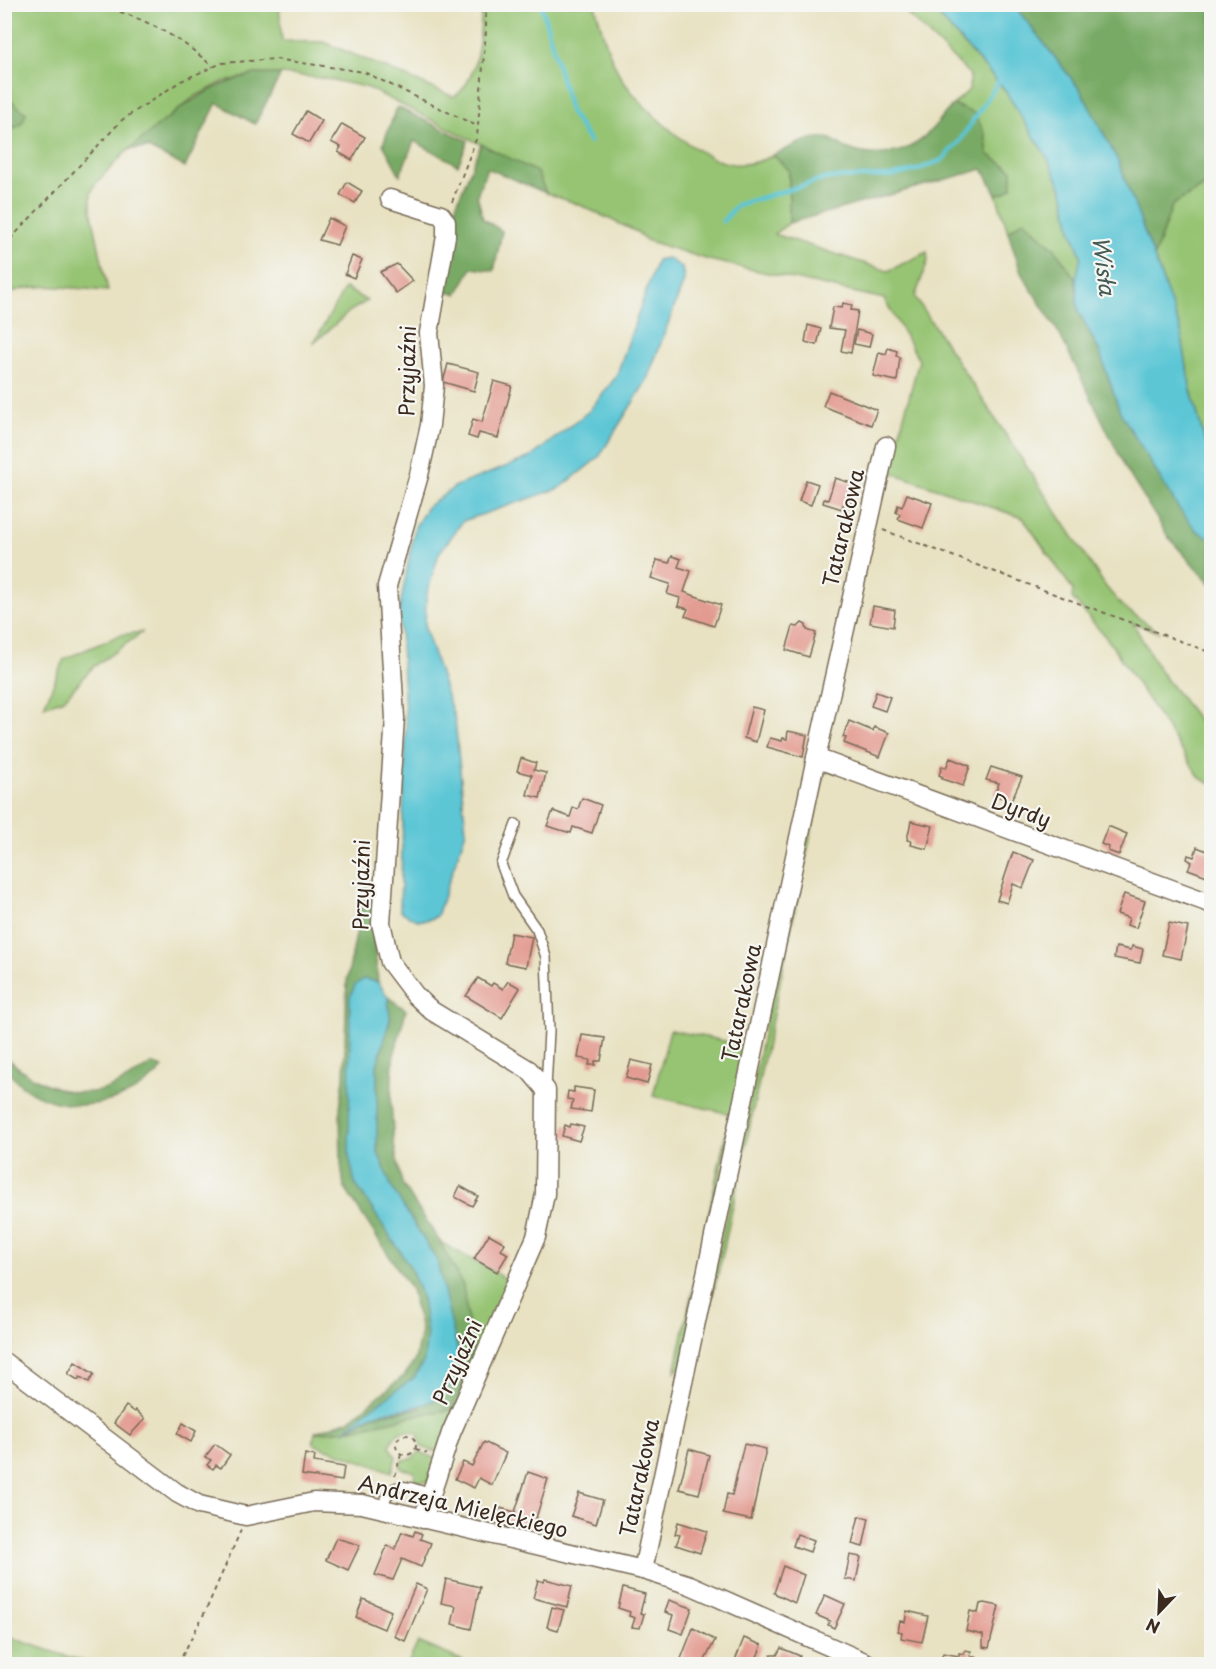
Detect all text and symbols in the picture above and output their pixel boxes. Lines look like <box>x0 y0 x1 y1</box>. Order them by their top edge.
water label: Wisła <box>1085 234 1126 299</box>
street label: Przyjaźni <box>389 325 423 417</box>
street label: Tatarakowa <box>813 465 871 590</box>
street label: Dyrdy <box>987 784 1056 835</box>
street label: Przyjaźni <box>343 839 377 931</box>
street label: Tatarakowa <box>712 940 768 1065</box>
street label: Przyjaźni <box>423 1313 489 1409</box>
street label: Tatarakowa <box>610 1415 666 1540</box>
street label: Andrzeja Mielęckiego <box>355 1465 572 1545</box>
north arrow <box>1129 1582 1189 1642</box>
text: N <box>1142 1613 1163 1640</box>

